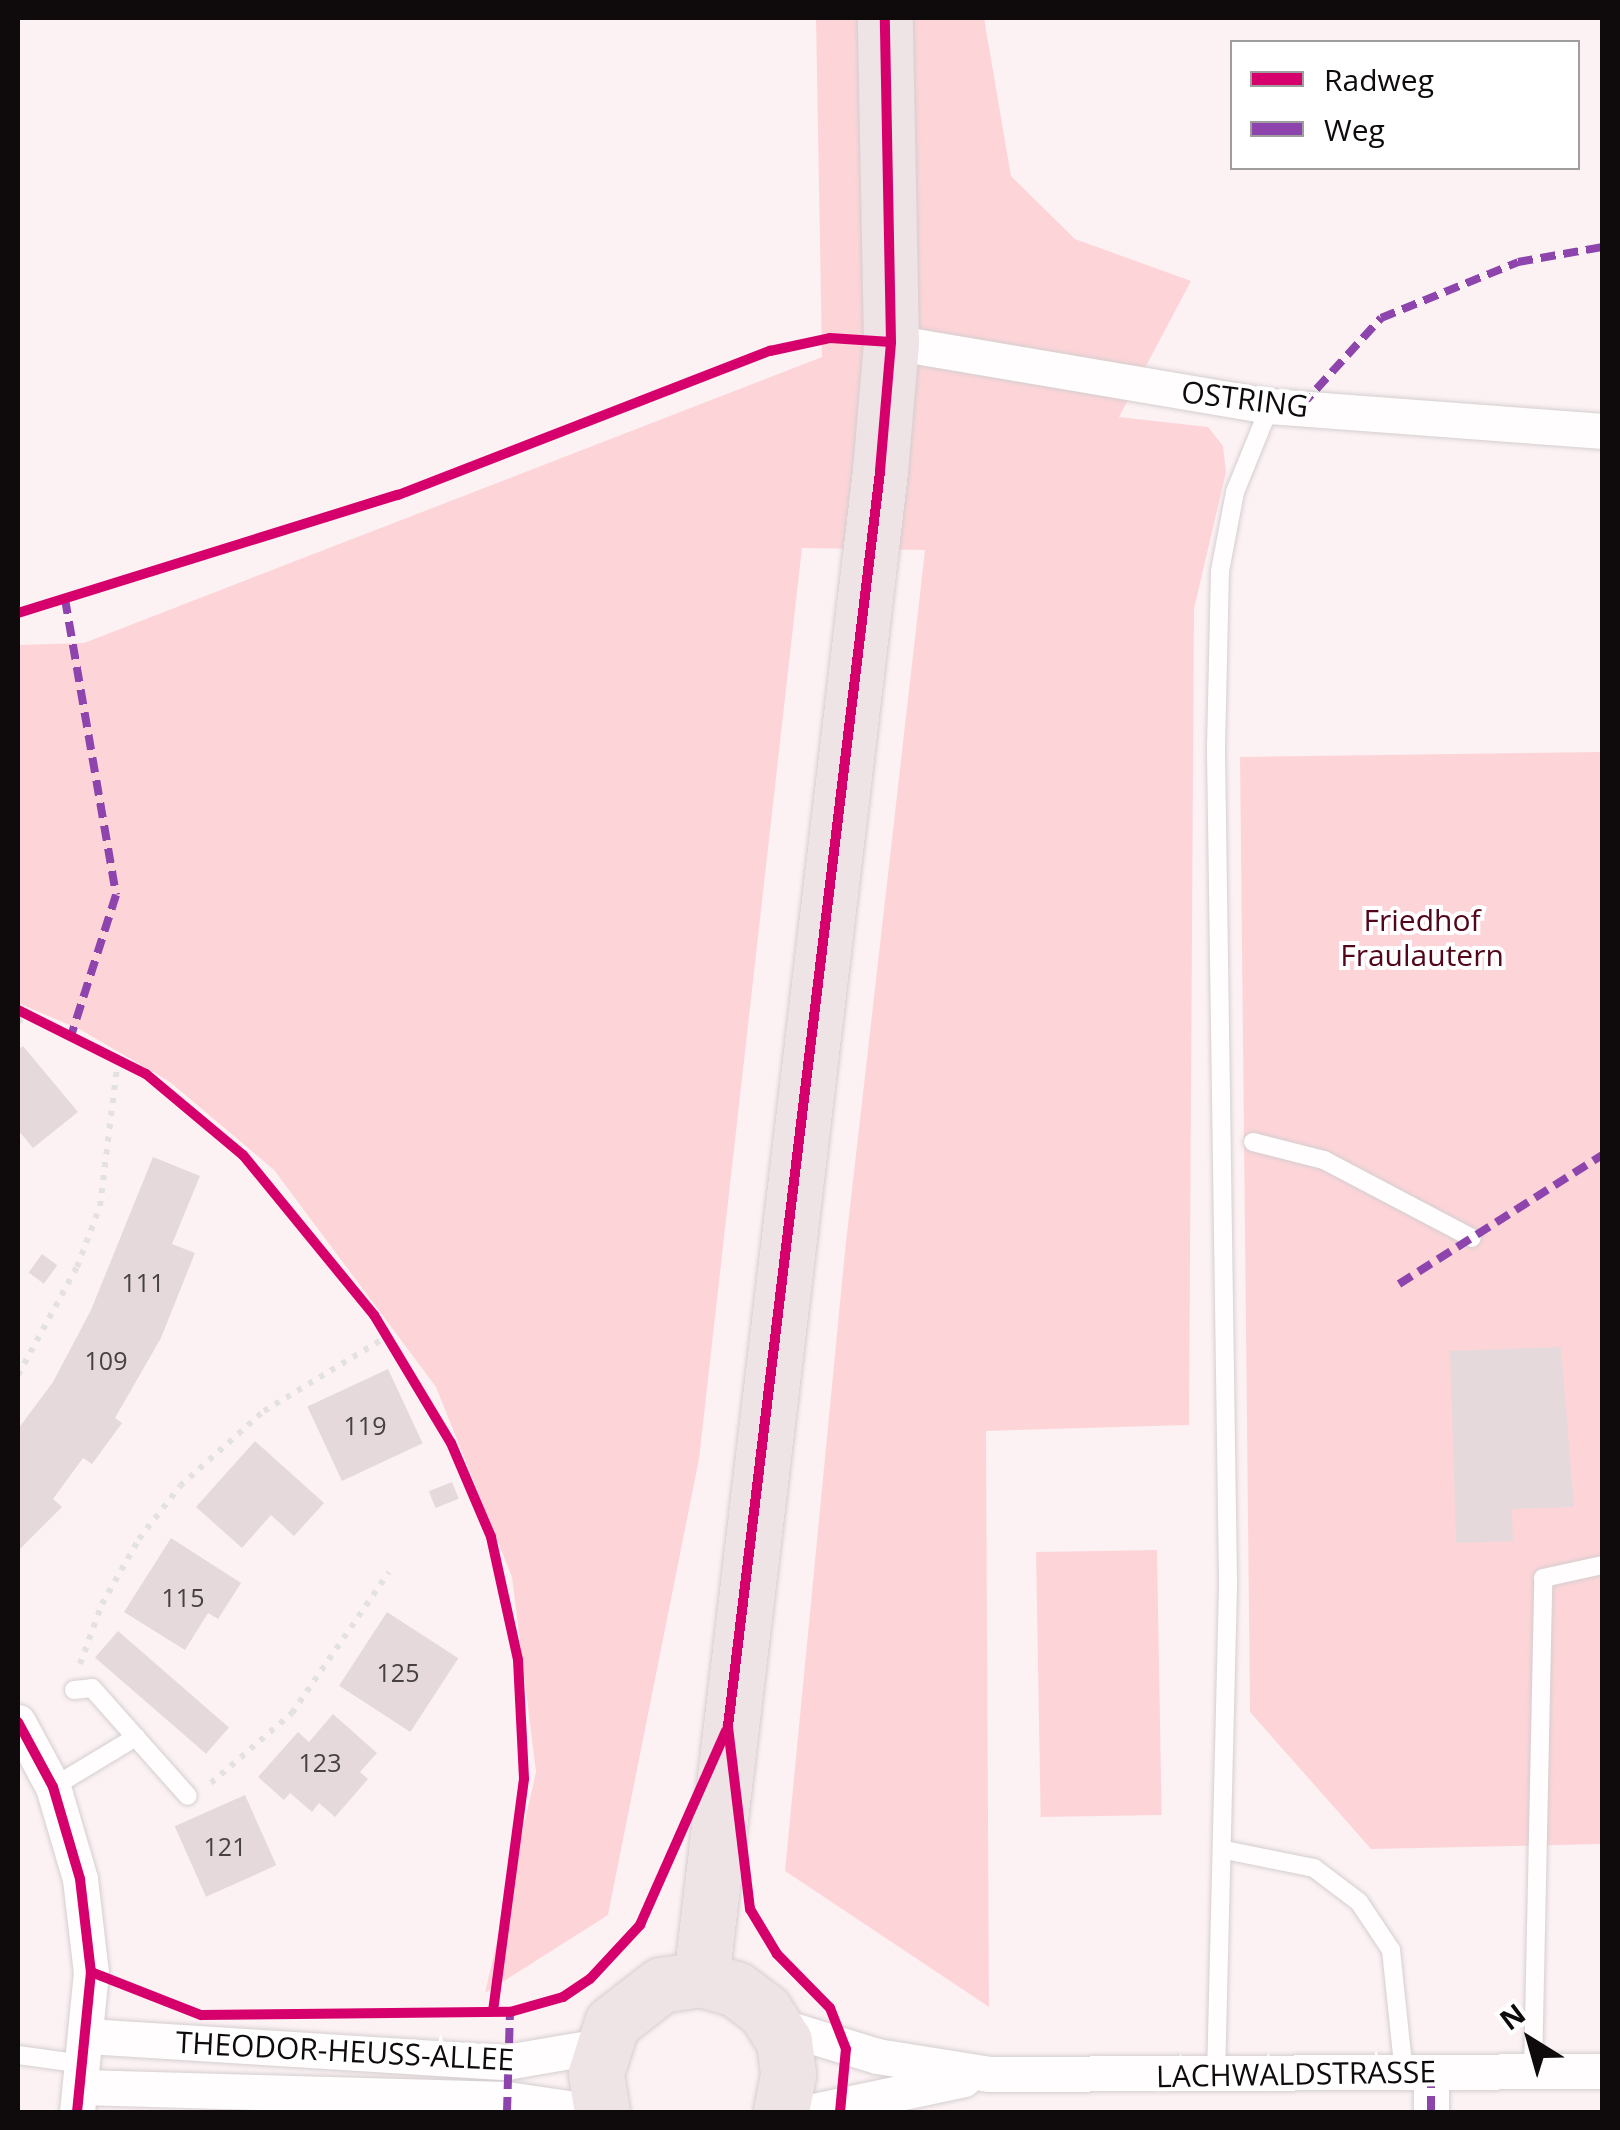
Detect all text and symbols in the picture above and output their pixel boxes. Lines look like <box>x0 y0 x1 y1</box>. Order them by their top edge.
legend <box>1230 40 1580 170</box>
text: Radweg <box>1324 59 1434 100</box>
text: Weg <box>1324 109 1385 150</box>
street label: OSTRING <box>1179 373 1311 425</box>
park label: Friedhof Fraulautern <box>1340 902 1504 972</box>
house number: 111 <box>122 1267 164 1297</box>
house number: 109 <box>85 1345 127 1375</box>
house number: 119 <box>344 1410 386 1440</box>
house number: 115 <box>162 1582 204 1612</box>
house number: 125 <box>377 1657 419 1687</box>
house number: 123 <box>299 1747 341 1777</box>
house number: 121 <box>204 1831 246 1861</box>
north arrow <box>1480 1990 1580 2090</box>
text: N <box>1491 1994 1532 2038</box>
street label: THEODOR-HEUSS-ALLEE <box>175 2024 515 2078</box>
street label: LACHWALDSTRASSE <box>1156 2054 1436 2094</box>

